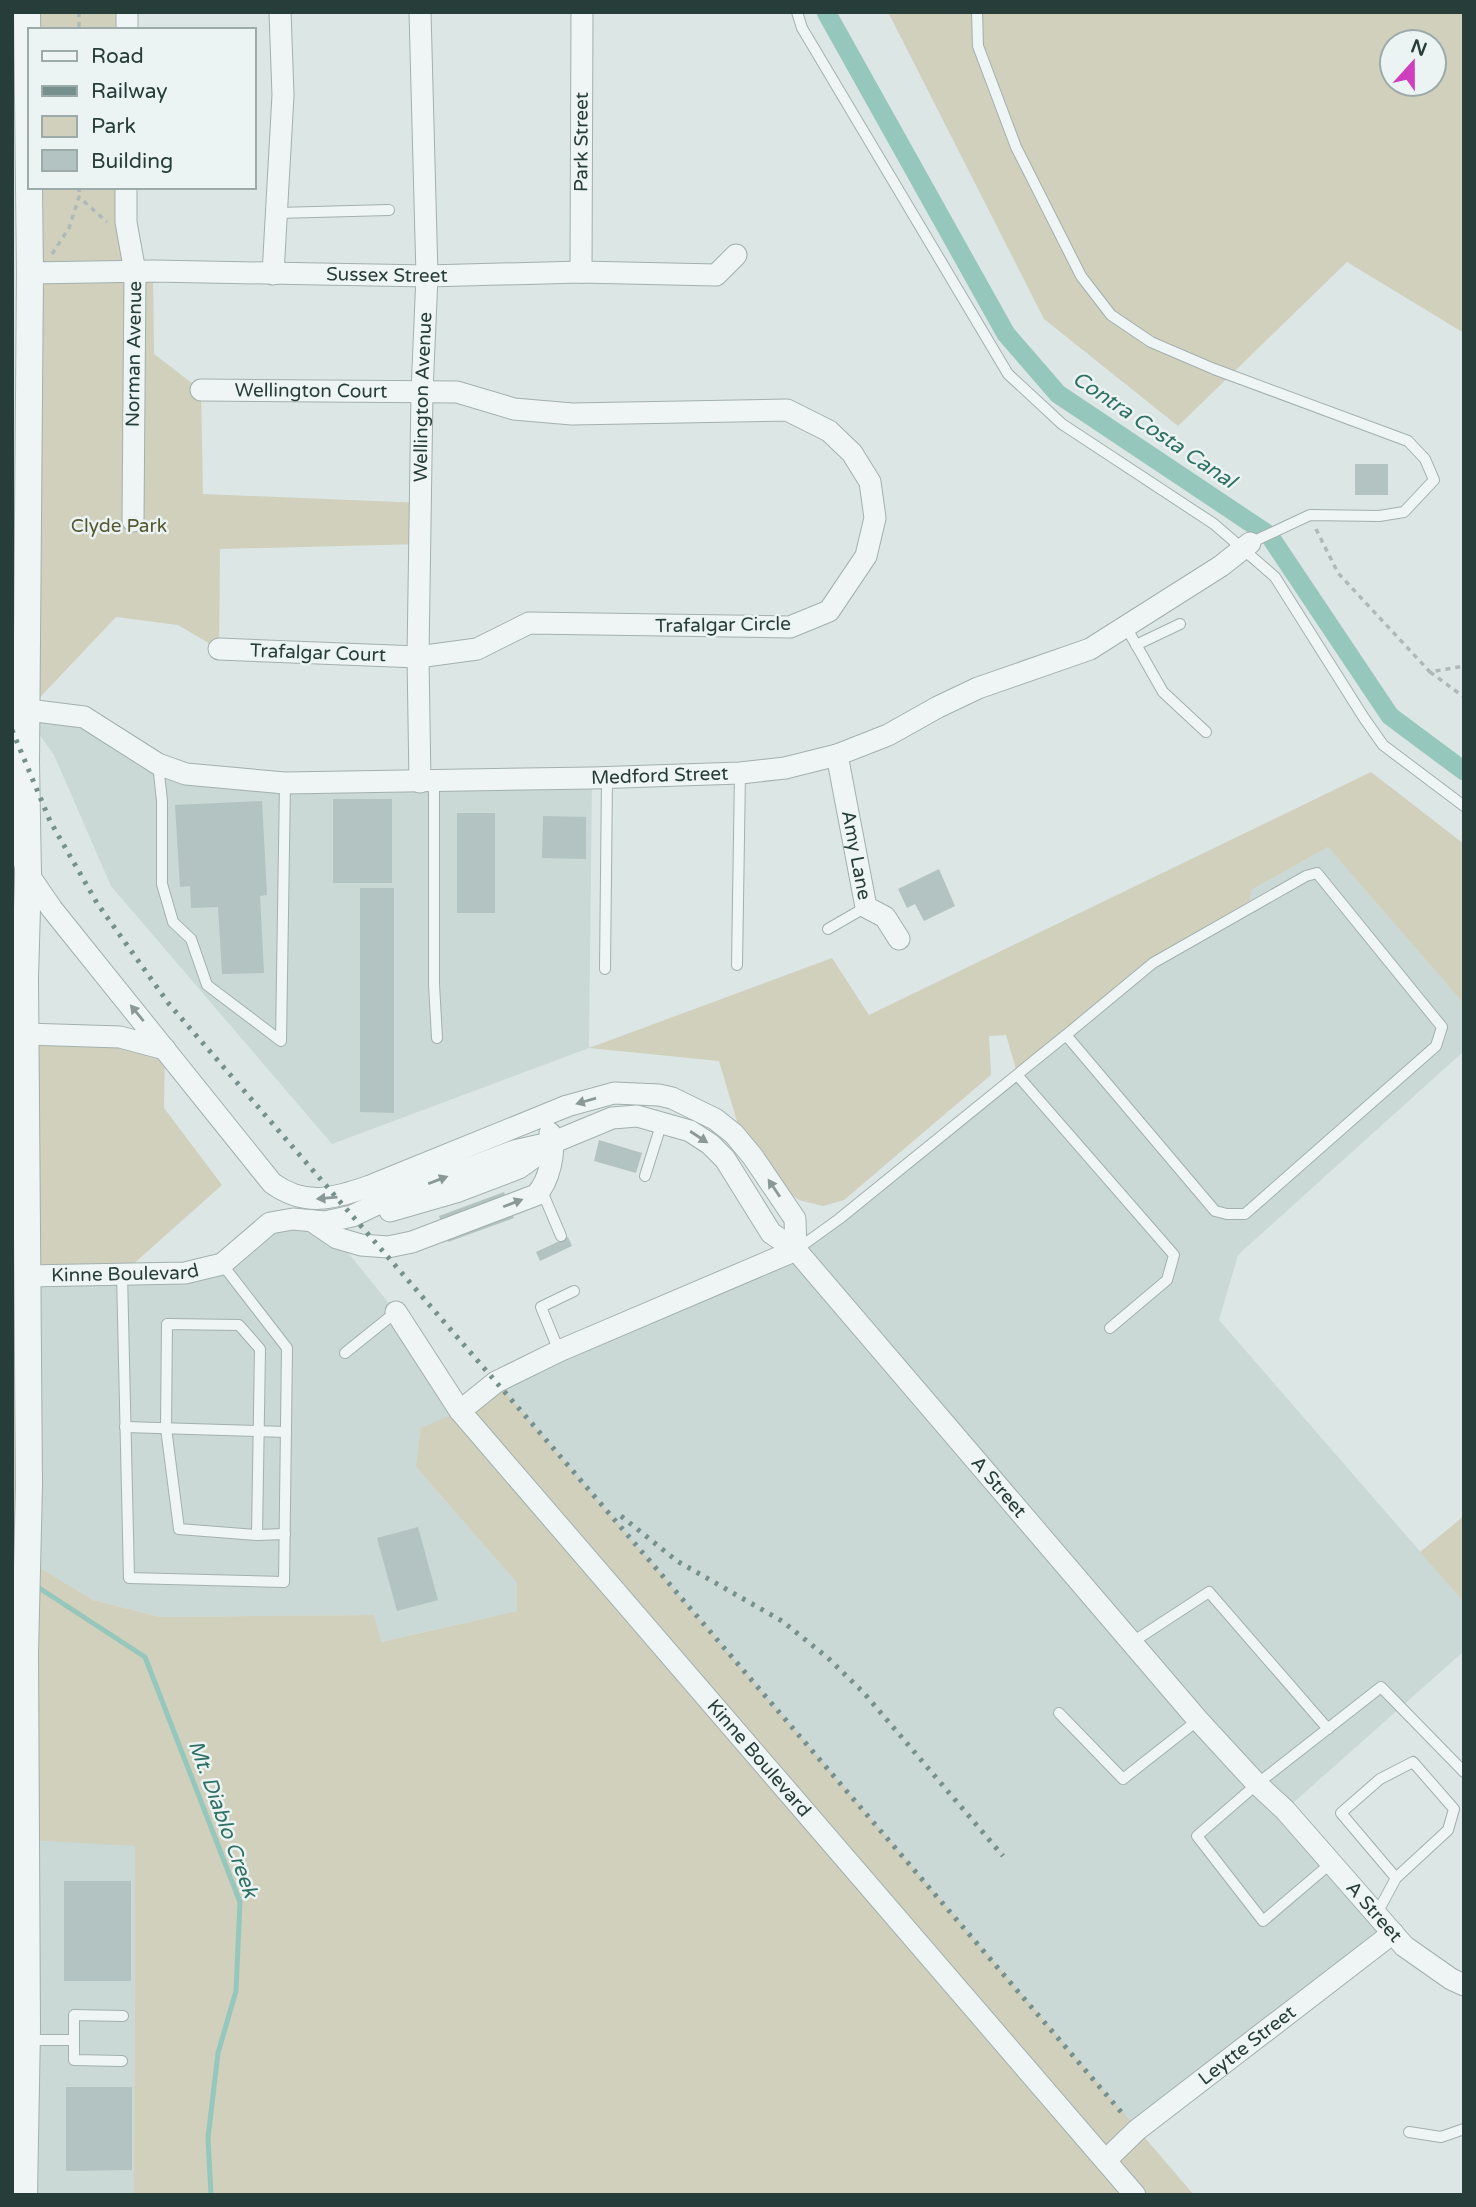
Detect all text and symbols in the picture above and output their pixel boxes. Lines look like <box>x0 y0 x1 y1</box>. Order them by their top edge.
legend <box>28 28 256 189</box>
north arrow <box>1378 28 1448 98</box>
text: N <box>1408 35 1430 61</box>
text: Road <box>91 44 144 69</box>
text: Railway <box>91 79 168 104</box>
street label: Park Street <box>570 92 593 192</box>
text: Park <box>91 114 136 139</box>
text: Building <box>91 149 173 174</box>
street label: Sussex Street <box>326 263 448 287</box>
street label: Norman Avenue <box>122 281 146 427</box>
street label: Wellington Avenue <box>410 312 436 482</box>
water label: Contra Costa Canal <box>1068 366 1243 495</box>
street label: Wellington Court <box>235 379 387 402</box>
park label: Clyde Park <box>71 515 167 537</box>
street label: Trafalgar Circle <box>655 613 791 637</box>
street label: Trafalgar Court <box>250 640 386 666</box>
street label: Medford Street <box>591 762 729 789</box>
street label: Amy Lane <box>837 809 875 902</box>
one-way arrow <box>129 1005 144 1023</box>
one-way arrow <box>575 1096 597 1107</box>
one-way arrow <box>690 1131 709 1144</box>
one-way arrow <box>428 1174 449 1185</box>
one-way arrow <box>768 1178 781 1198</box>
one-way arrow <box>316 1192 338 1203</box>
one-way arrow <box>503 1198 524 1209</box>
street label: Kinne Boulevard <box>51 1259 201 1287</box>
street label: A Street <box>967 1452 1031 1522</box>
street label: Kinne Boulevard <box>702 1695 815 1821</box>
water label: Mt. Diablo Creek <box>183 1737 264 1903</box>
street label: A Street <box>1342 1877 1407 1947</box>
street label: Leytte Street <box>1194 2001 1300 2090</box>

